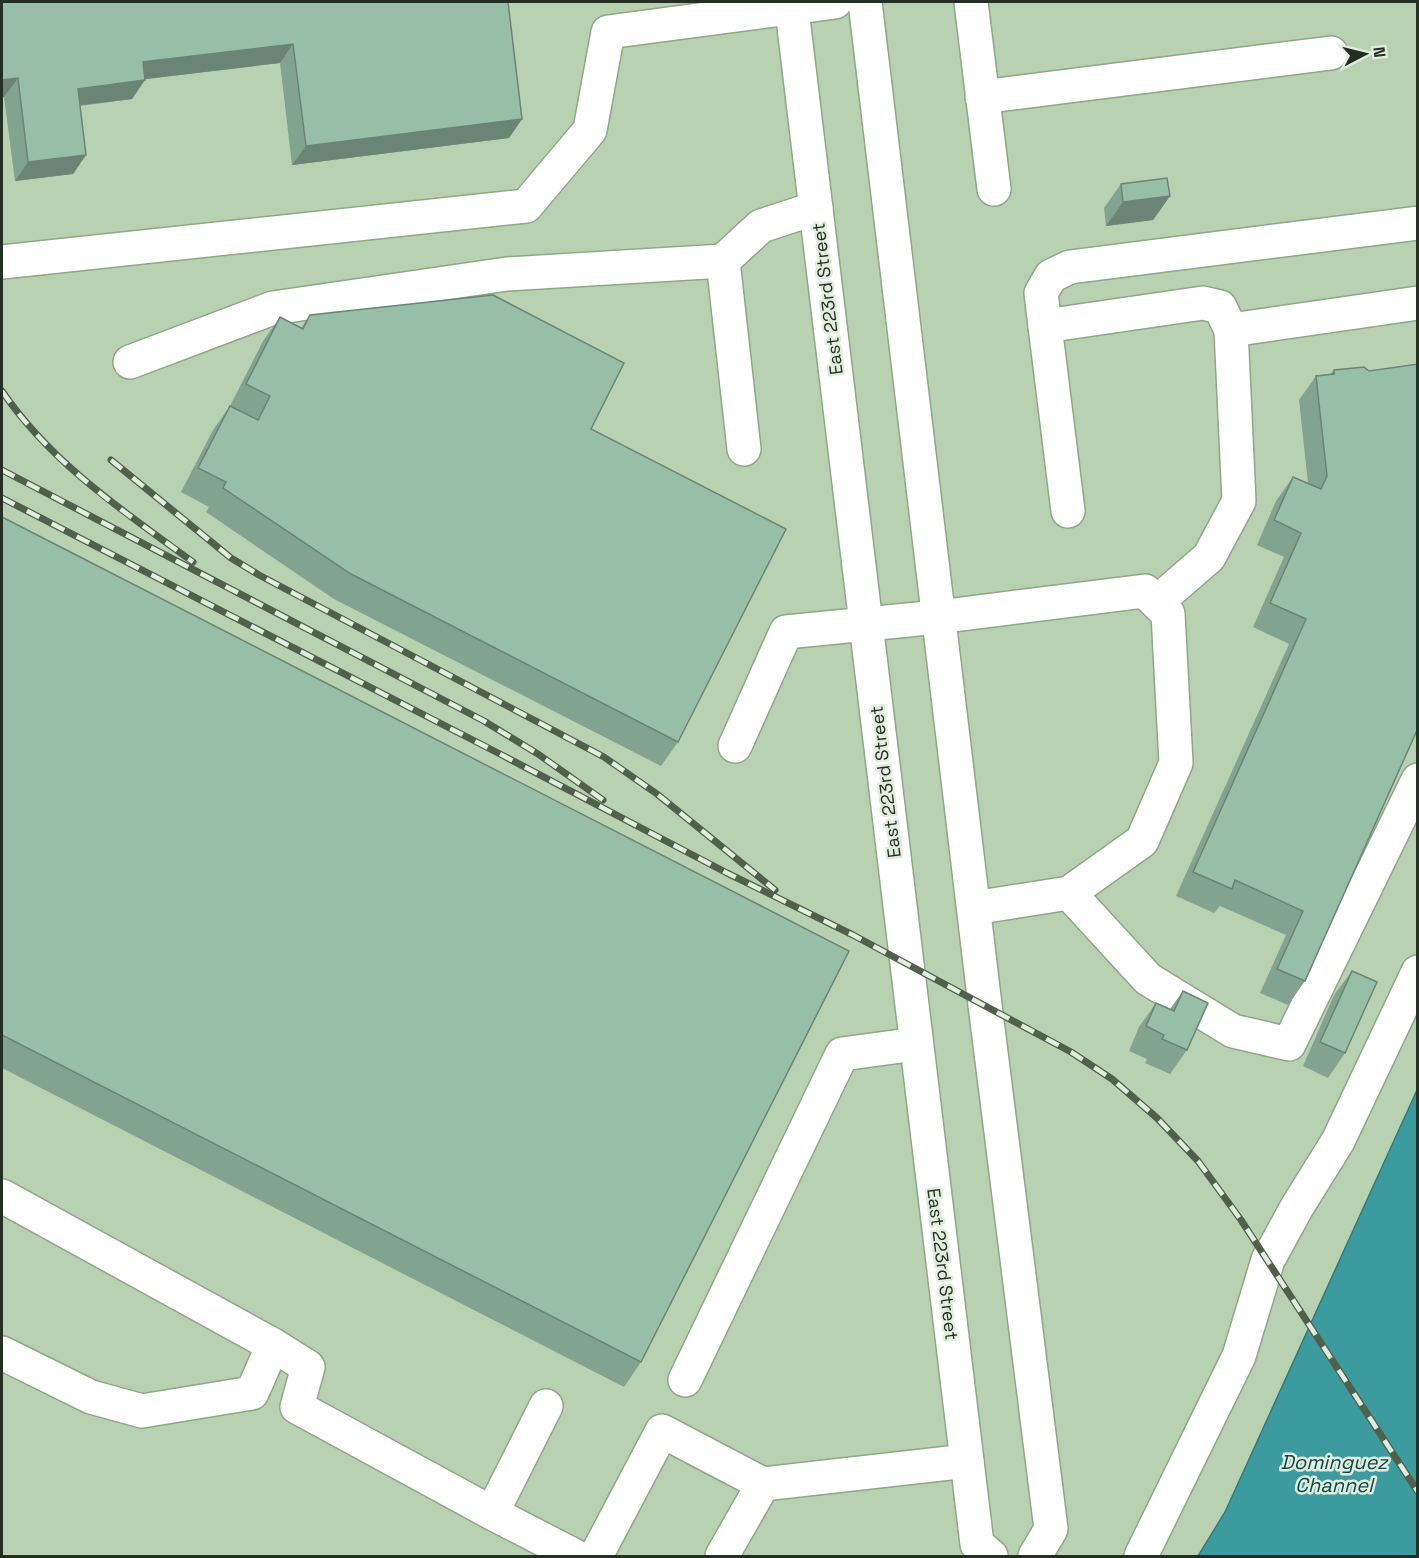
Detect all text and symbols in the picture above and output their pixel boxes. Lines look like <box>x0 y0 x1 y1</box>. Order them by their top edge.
north arrow <box>1335 24 1395 84</box>
text: N <box>1368 46 1390 59</box>
street label: East 223rd Street <box>806 222 848 376</box>
street label: East 223rd Street <box>864 705 906 859</box>
street label: East 223rd Street <box>922 1187 964 1341</box>
water label: Dominguez Channel <box>1281 1449 1389 1498</box>

